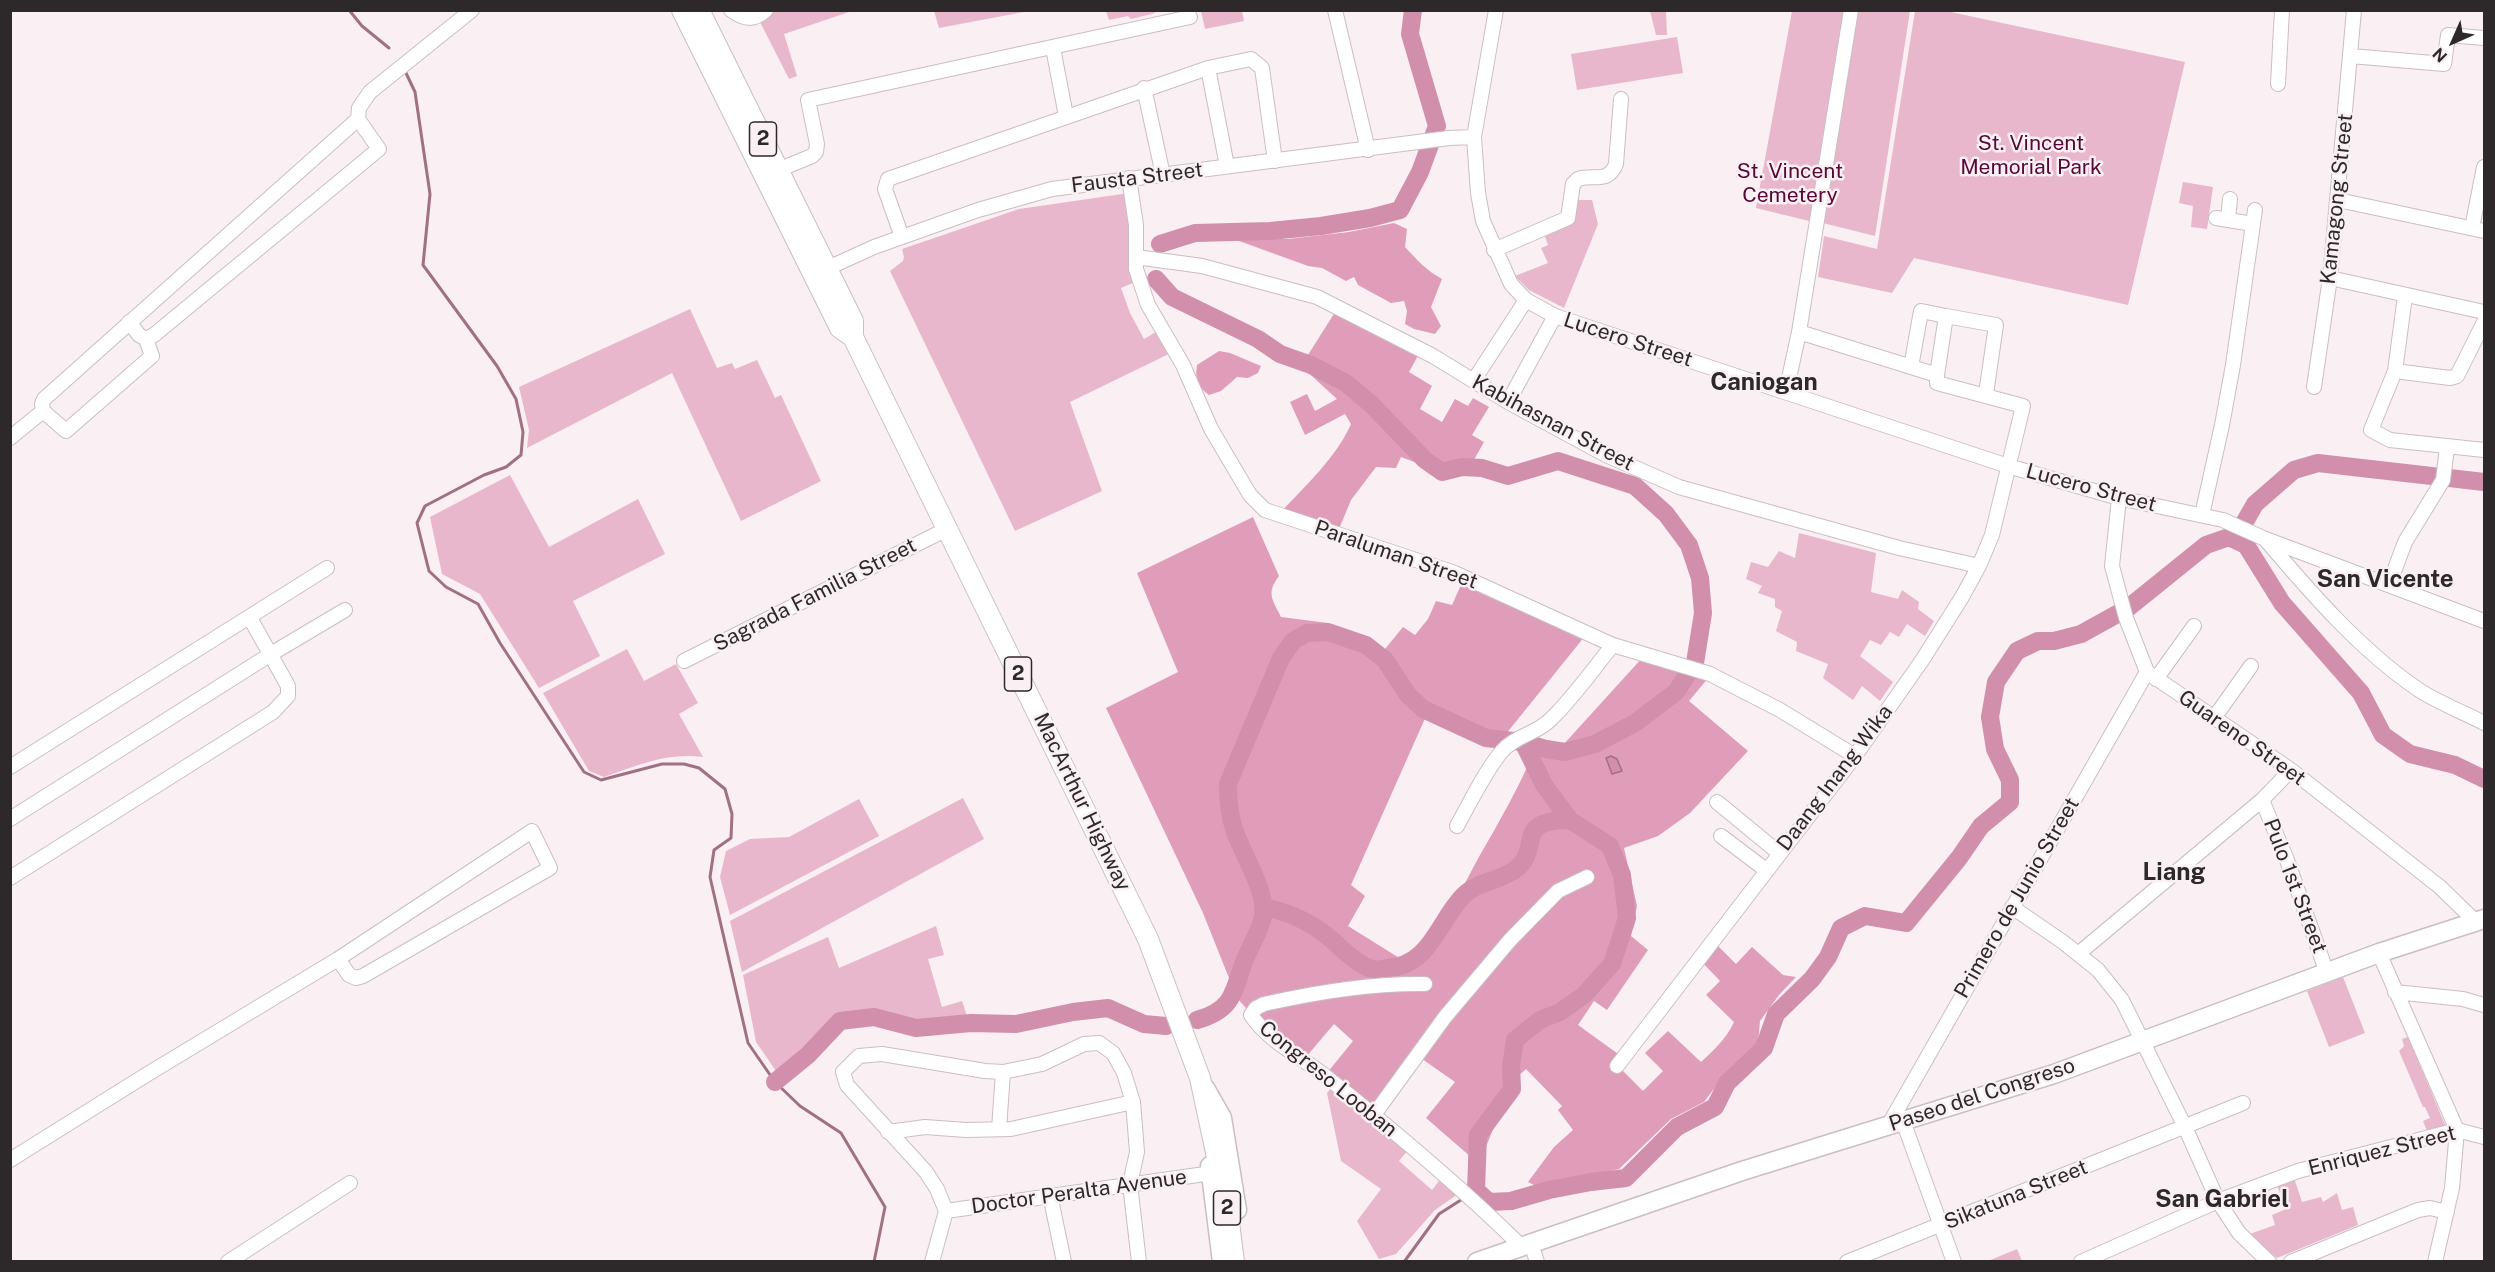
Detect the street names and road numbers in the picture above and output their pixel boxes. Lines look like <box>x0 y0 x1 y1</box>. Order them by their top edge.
street label: Kamagong Street <box>2315 112 2359 286</box>
road number: 2 <box>750 122 777 156</box>
street label: Fausta Street <box>1070 157 1204 199</box>
street label: Lucero Street <box>1560 307 1696 373</box>
street label: Kabihasnan Street <box>1468 370 1638 476</box>
street label: Lucero Street <box>2023 458 2159 518</box>
street label: Paraluman Street <box>1311 515 1481 595</box>
street label: Sagrada Familia Street <box>709 533 921 657</box>
road number: 2 <box>1004 657 1032 691</box>
street label: Guareno Street <box>2174 685 2310 791</box>
street label: Daang Inang Wika <box>1772 700 1898 856</box>
street label: MacArthur Highway <box>1028 709 1136 895</box>
street label: Primero de Junio Street <box>1949 793 2085 1003</box>
street label: Pulo 1st Street <box>2258 815 2332 957</box>
street label: Congreso Looban <box>1254 1016 1402 1142</box>
street label: Paseo del Congreso <box>1886 1053 2078 1137</box>
street label: Enriquez Street <box>2306 1120 2458 1182</box>
street label: Sikatuna Street <box>1941 1155 2091 1235</box>
street label: Doctor Peralta Avenue <box>970 1164 1188 1220</box>
road number: 2 <box>1214 1191 1240 1225</box>

